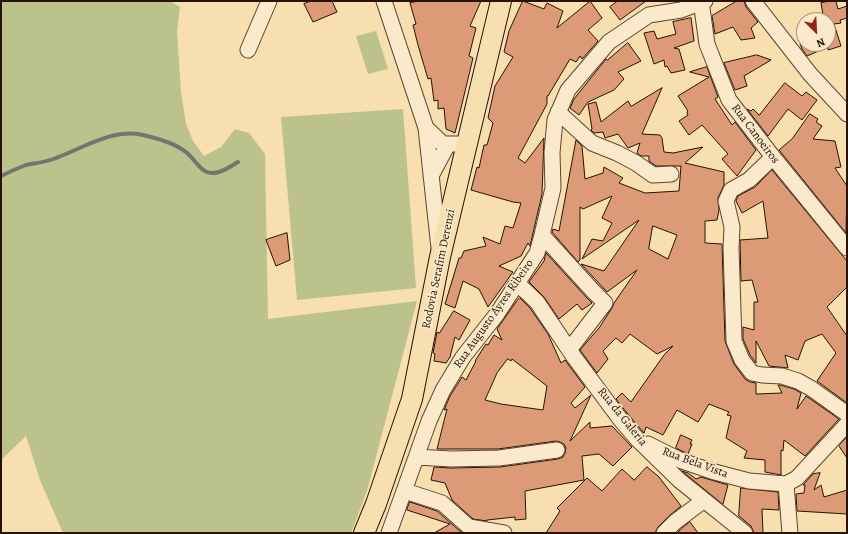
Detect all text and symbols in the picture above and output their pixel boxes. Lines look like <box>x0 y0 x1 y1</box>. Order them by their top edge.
north arrow <box>796 12 836 52</box>
text: N <box>814 34 827 51</box>
street label: Rua Canoeiros <box>728 101 782 167</box>
street label: Rodovia Serafim Derenzi <box>419 208 459 330</box>
street label: Rua Augusto Ayres Ribeiro <box>451 257 537 371</box>
street label: Rua da Galeria <box>594 385 650 449</box>
street label: Rua Bela Vista <box>660 444 730 482</box>

